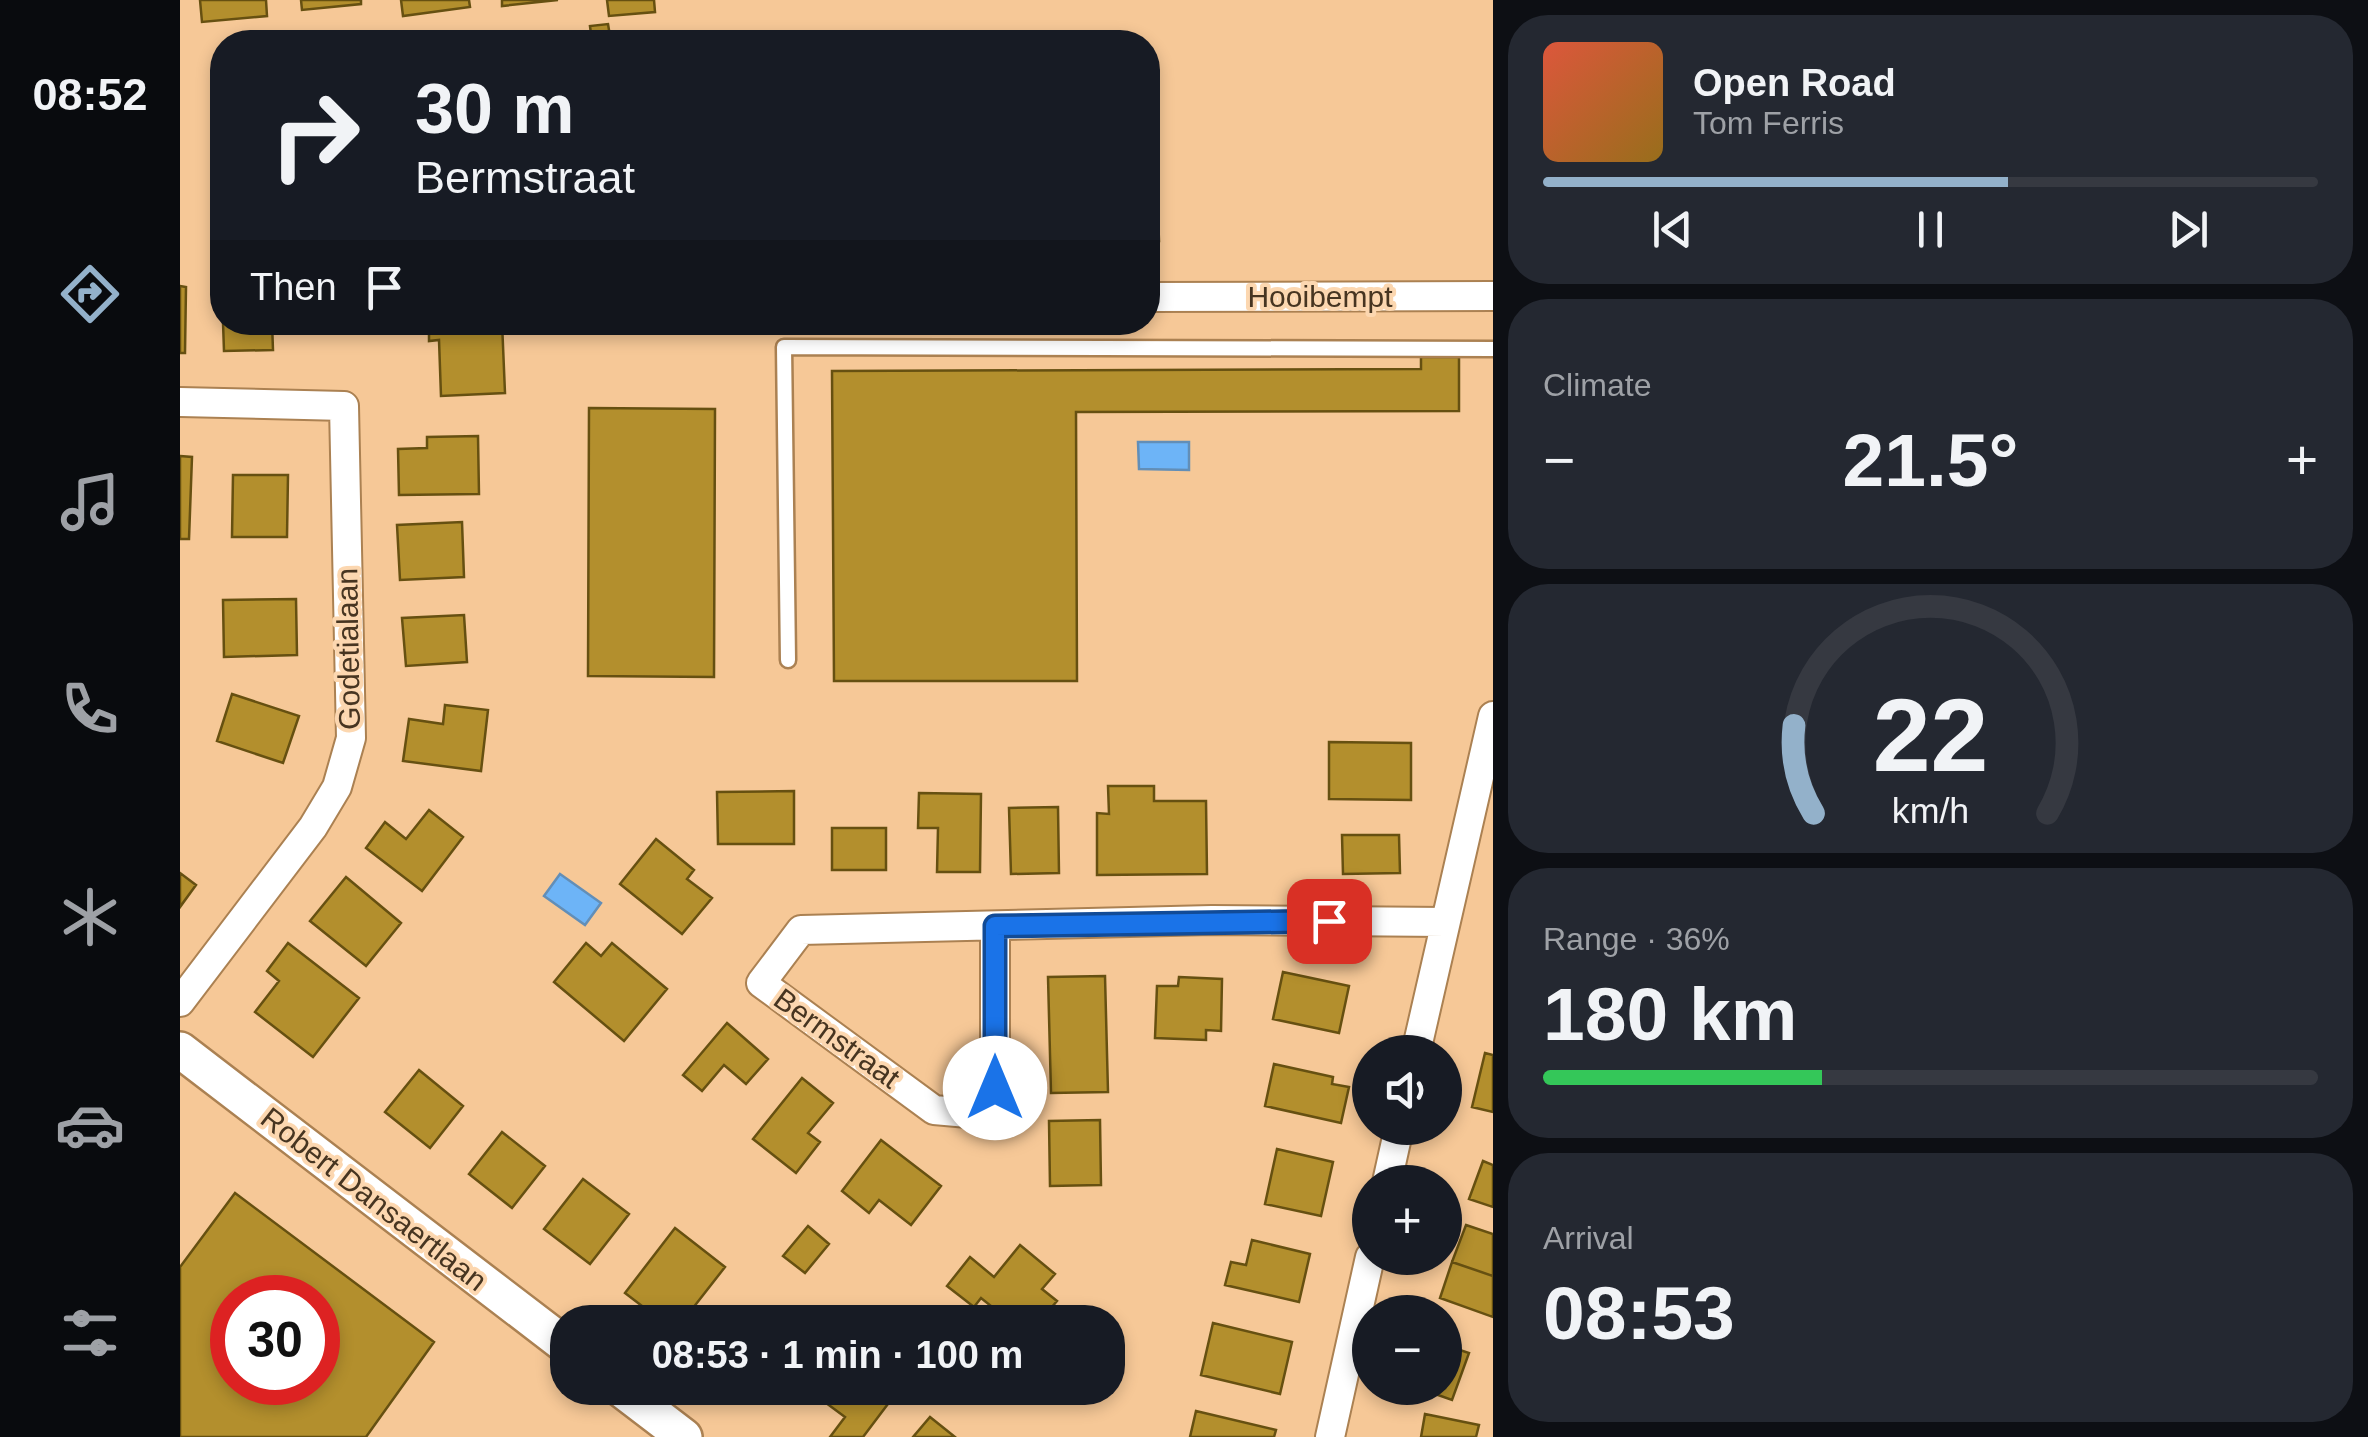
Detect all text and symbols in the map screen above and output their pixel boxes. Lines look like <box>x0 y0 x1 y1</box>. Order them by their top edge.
text: Open Road <box>1693 62 1896 104</box>
text: 08:52 <box>32 69 148 120</box>
icon: right <box>250 70 380 200</box>
text: 30 m <box>415 70 575 148</box>
text: Tom Ferris <box>1693 105 1844 141</box>
text: Bermstraat <box>415 152 635 203</box>
icon: previous <box>1645 202 1700 257</box>
icon: pause <box>1903 202 1958 257</box>
icon: next <box>2161 202 2216 257</box>
icon: directions <box>55 259 125 329</box>
icon: arrive <box>357 260 412 315</box>
text: Then <box>250 266 337 308</box>
street label: Hooibempt <box>1247 280 1393 313</box>
text: Climate <box>1543 367 1651 403</box>
text: 21.5° <box>1843 418 2018 502</box>
text: − <box>1543 429 1575 491</box>
text: + <box>2286 429 2318 491</box>
icon: music <box>55 467 125 537</box>
street label: Godetialaan <box>330 568 366 730</box>
icon: phone <box>55 674 125 744</box>
text: 22 <box>1873 677 1988 793</box>
text: km/h <box>1892 791 1969 831</box>
pin <box>1287 879 1372 964</box>
icon: climate <box>55 882 125 952</box>
icon: arrive <box>1302 894 1357 949</box>
text: Range · 36% <box>1543 921 1730 957</box>
text: 180 km <box>1543 972 1797 1056</box>
street label: Bermstraat <box>768 982 907 1095</box>
map controls <box>1352 1035 1462 1405</box>
button: sound <box>1352 1035 1462 1145</box>
position arrow <box>943 1036 1047 1140</box>
icon: car <box>55 1090 125 1160</box>
street label: Robert Dansaertlaan <box>255 1101 493 1297</box>
button: + <box>1352 1165 1462 1275</box>
text: Arrival <box>1543 1220 1634 1256</box>
text: 08:53 <box>1543 1271 1735 1355</box>
speed limit sign: 30 <box>210 1275 340 1405</box>
button: − <box>1352 1295 1462 1405</box>
icon: filters <box>55 1298 125 1368</box>
text: 08:53 · 1 min · 100 m <box>652 1334 1023 1376</box>

